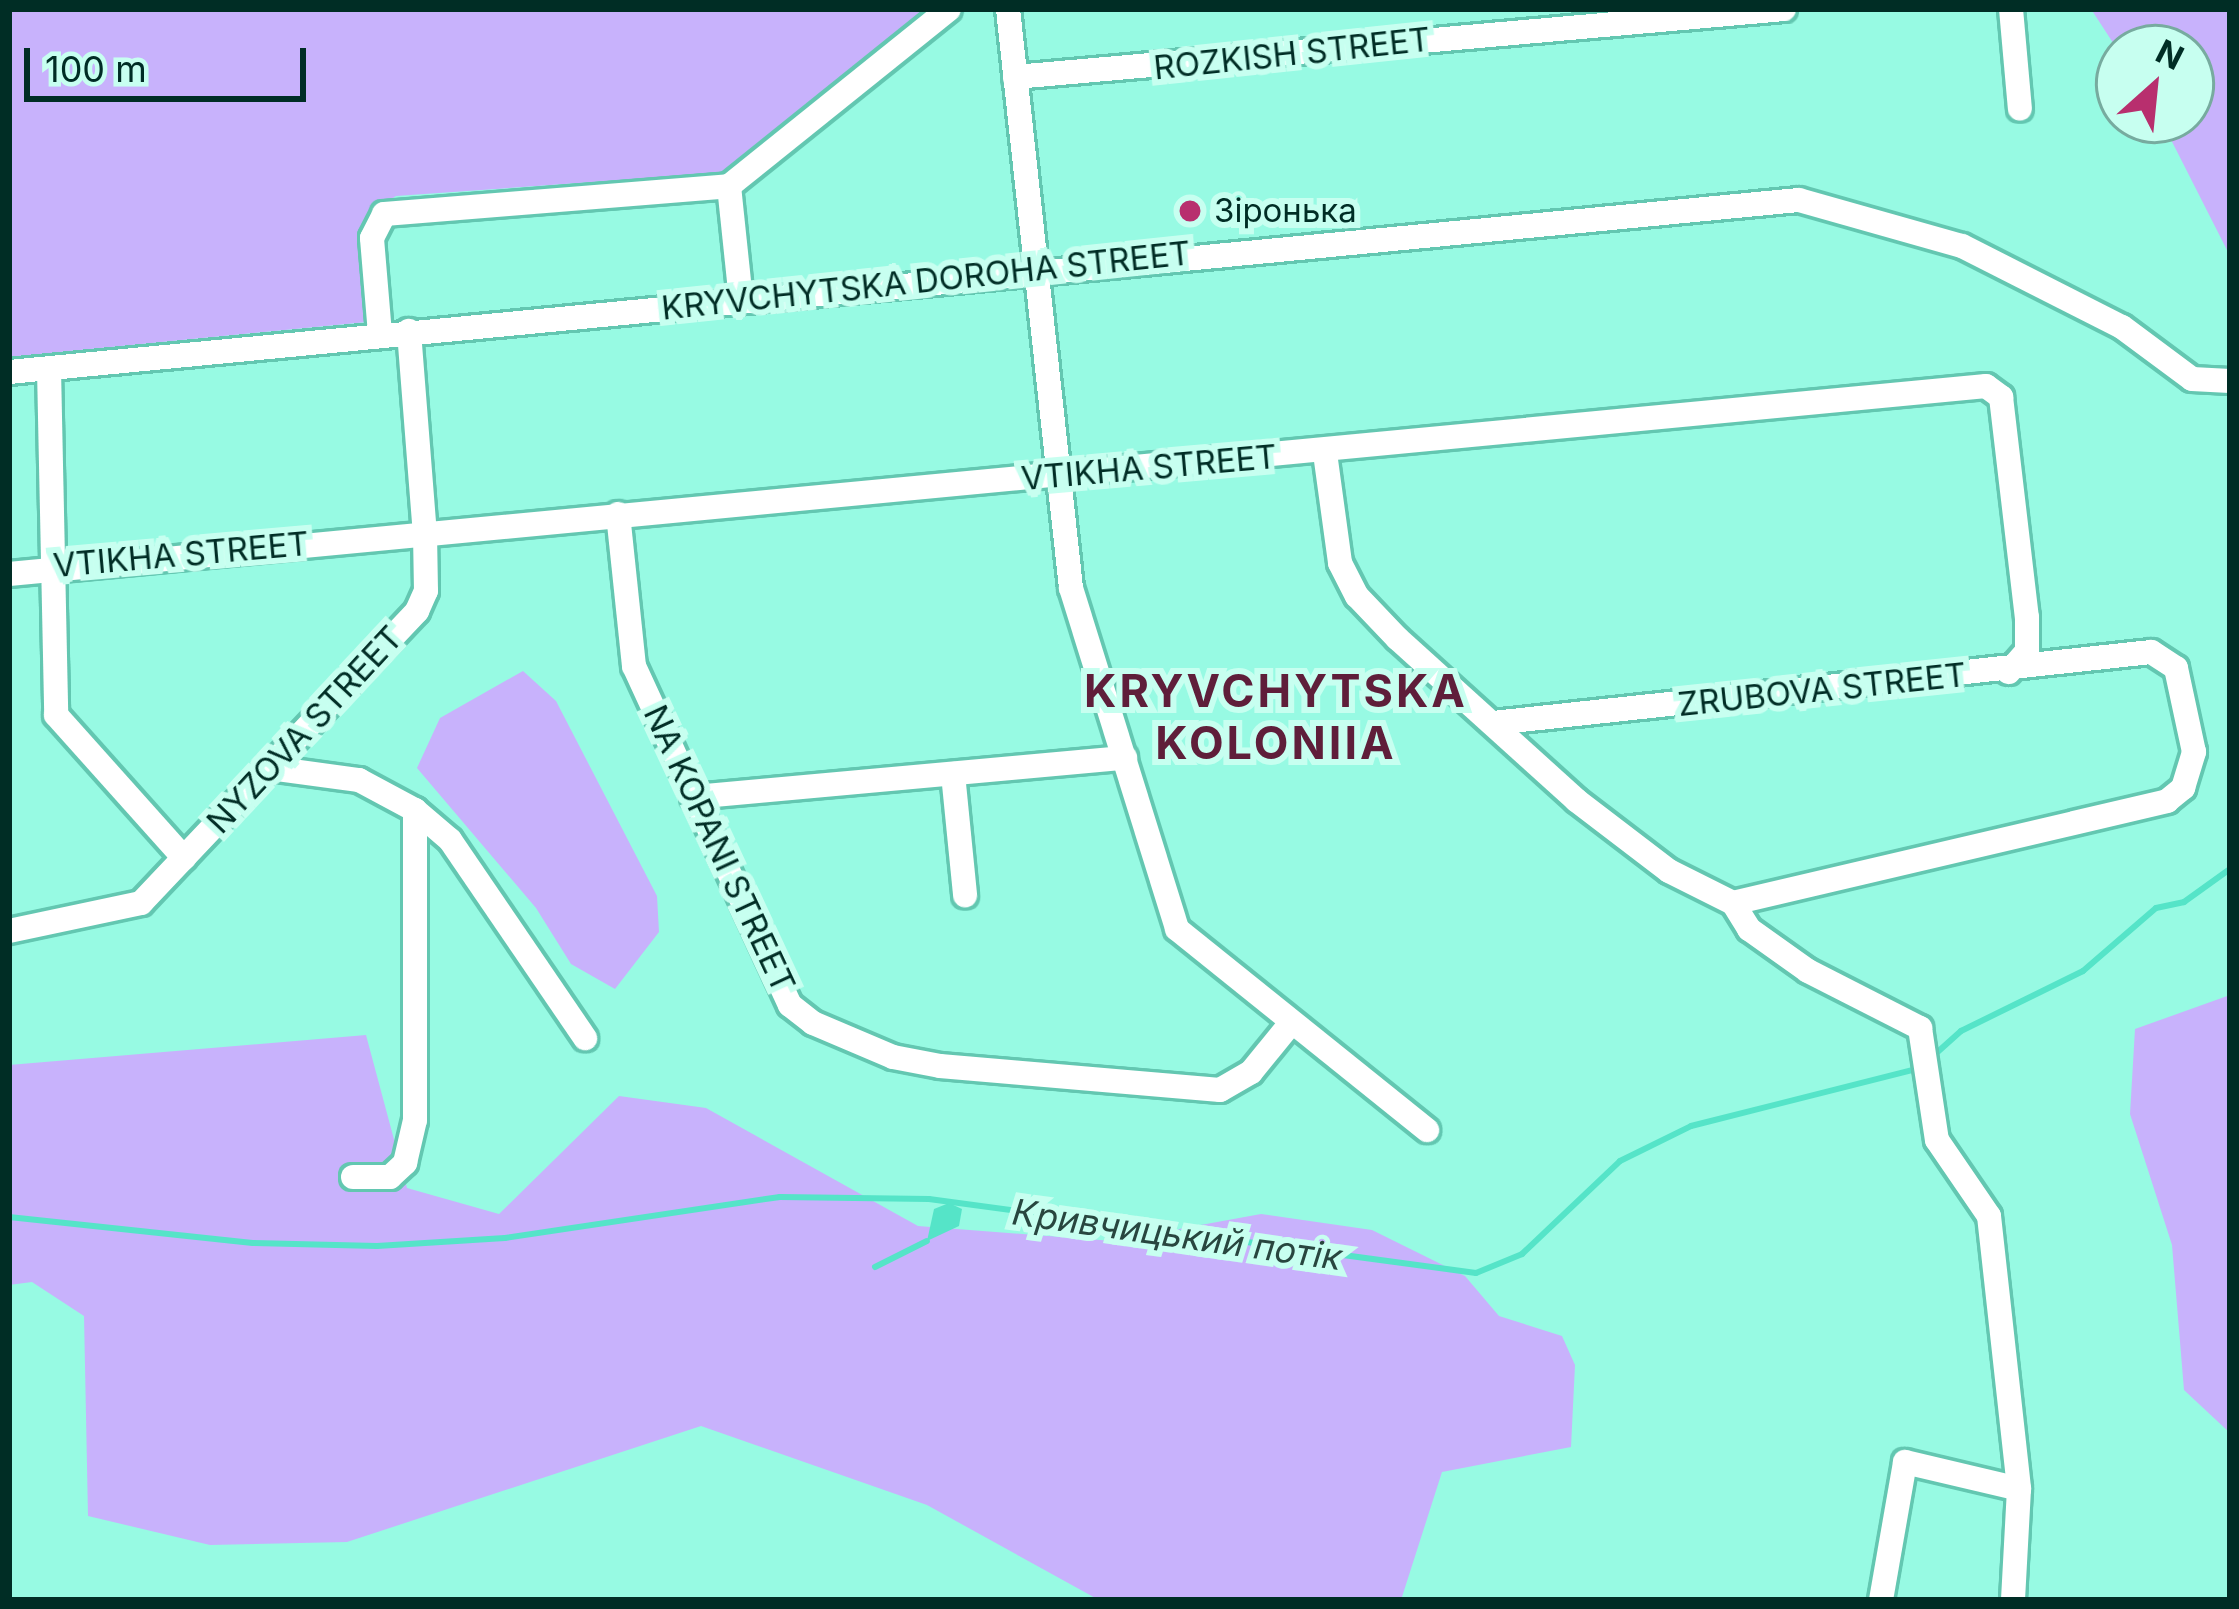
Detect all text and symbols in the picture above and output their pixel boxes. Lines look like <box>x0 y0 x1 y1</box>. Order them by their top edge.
street label: ROZKISH STREET <box>1152 20 1432 88</box>
scale bar <box>30 24 312 98</box>
north arrow <box>2095 24 2215 144</box>
text: N <box>2150 31 2190 78</box>
text: 100 m <box>45 47 147 91</box>
place label: Зіронька <box>1214 191 1357 231</box>
marker: Зіронька <box>1177 198 1203 224</box>
street label: KRYVCHYTSKA DOROHA STREET <box>659 234 1193 328</box>
street label: VTIKHA STREET <box>1020 437 1278 499</box>
street label: VTIKHA STREET <box>52 524 310 586</box>
street label: NYZOVA STREET <box>199 618 411 842</box>
street label: ZRUBOVA STREET <box>1676 655 1968 725</box>
district label: KRYVCHYTSKA KOLONIIA <box>1084 664 1468 770</box>
street label: NA KOPANI STREET <box>635 699 803 999</box>
water label: Кривчицький потік <box>1009 1190 1345 1280</box>

